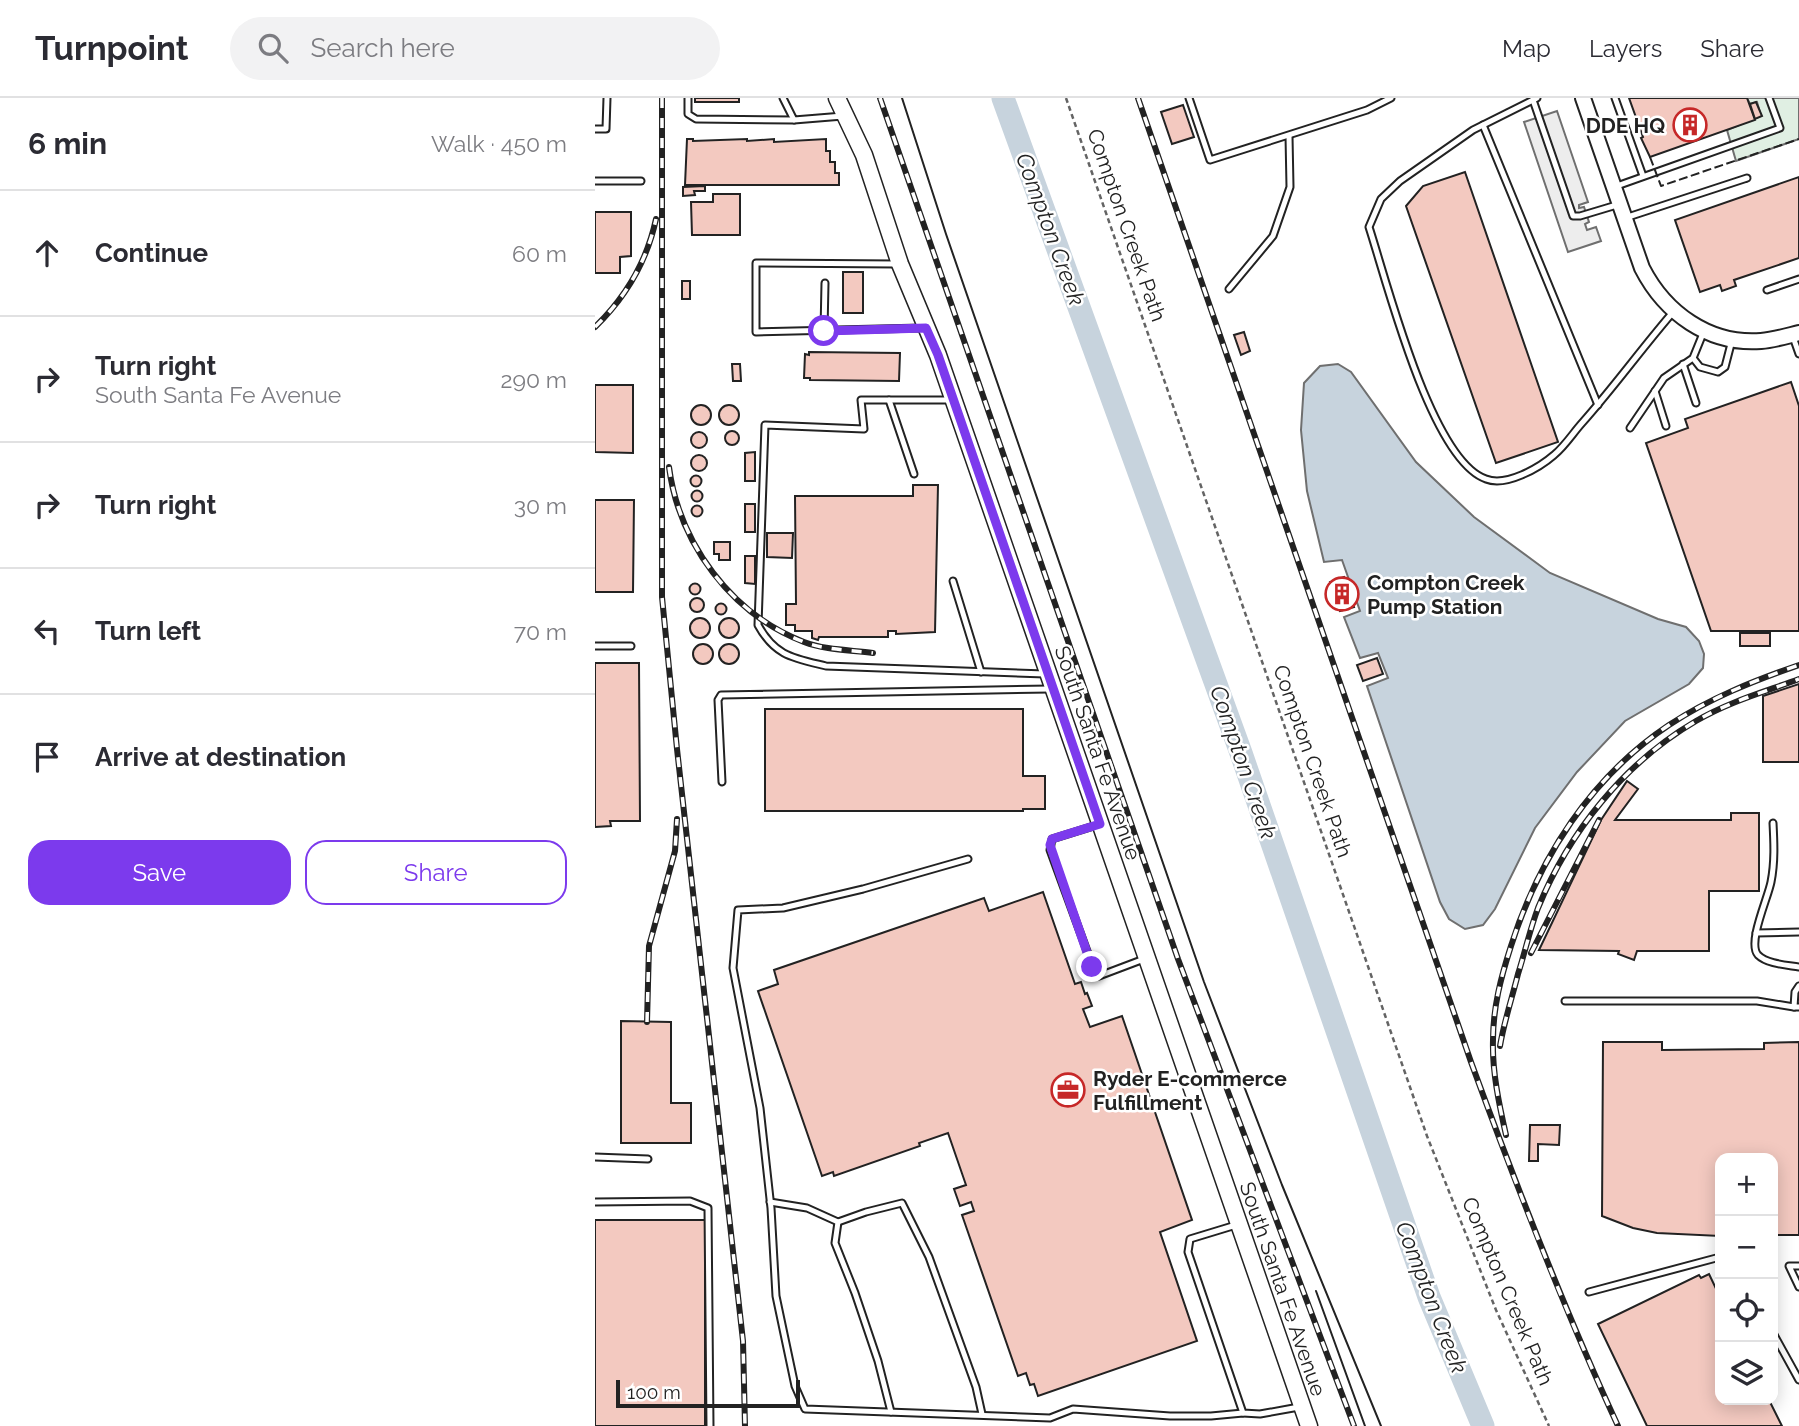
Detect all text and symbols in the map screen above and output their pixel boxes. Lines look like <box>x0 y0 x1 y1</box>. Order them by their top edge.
search box <box>230 17 720 80</box>
text: Turnpoint <box>35 29 188 68</box>
icon: search <box>254 29 292 67</box>
text: Search here <box>310 33 455 63</box>
text: Map <box>1502 34 1551 63</box>
text: Layers <box>1589 34 1662 63</box>
text: Share <box>1700 34 1764 63</box>
building icon: DDE HQ <box>1671 106 1709 144</box>
place label: DDE HQ <box>1586 113 1665 138</box>
street label: Compton Creek Path <box>1082 125 1172 325</box>
text: 6 min <box>28 126 107 161</box>
text: Walk · 450 m <box>431 130 567 157</box>
water label: Compton Creek <box>1011 149 1091 309</box>
icon: ahead <box>28 234 66 272</box>
text: Continue <box>95 238 208 268</box>
text: 60 m <box>512 240 567 267</box>
route start <box>808 315 839 346</box>
text: Turn right <box>95 351 216 381</box>
icon: right <box>28 360 66 398</box>
text: 290 m <box>500 366 567 393</box>
text: South Santa Fe Avenue <box>95 381 341 408</box>
icon: right <box>28 486 66 524</box>
text: Turn right <box>95 490 216 520</box>
text: 30 m <box>514 492 567 519</box>
place label: Compton Creek Pump Station <box>1367 570 1525 619</box>
building icon: Compton Creek Pump Station <box>1323 575 1361 613</box>
icon: left <box>28 612 66 650</box>
text: Turn left <box>95 616 201 646</box>
text: 70 m <box>514 618 567 645</box>
street label: South Santa Fe Avenue <box>1050 643 1146 863</box>
street label: Compton Creek Path <box>1268 661 1358 861</box>
water label: Compton Creek <box>1205 682 1283 842</box>
icon: arrive <box>28 738 66 776</box>
text: Arrive at destination <box>95 742 346 772</box>
button: Save <box>28 840 291 905</box>
button: Share <box>305 840 567 905</box>
route end <box>1076 951 1107 982</box>
place label: Ryder E-commerce Fulfillment <box>1093 1066 1287 1115</box>
office icon: Ryder E-commerce Fulfillment <box>1049 1071 1087 1109</box>
map controls <box>1715 1153 1778 1405</box>
button: + <box>1715 1153 1778 1216</box>
street label: South Santa Fe Avenue <box>1235 1179 1331 1399</box>
street label: Compton Creek Path <box>1457 1193 1559 1389</box>
button: − <box>1715 1216 1778 1279</box>
water label: Compton Creek <box>1391 1217 1473 1377</box>
button: locate <box>1715 1279 1778 1342</box>
button: layers <box>1715 1342 1778 1405</box>
scale bar <box>616 1377 800 1409</box>
text: 100 m <box>627 1381 681 1403</box>

